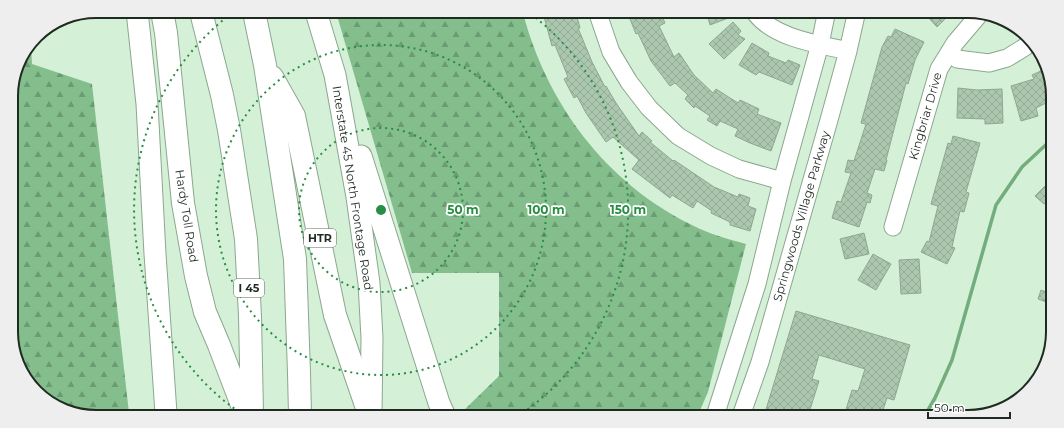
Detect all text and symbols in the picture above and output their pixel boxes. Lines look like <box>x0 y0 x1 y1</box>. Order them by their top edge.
street label: Kingbriar Drive <box>905 70 945 162</box>
street label: Interstate 45 North Frontage Road <box>329 85 377 291</box>
street label: Springwoods Village Parkway <box>769 129 833 303</box>
street label: Hardy Toll Road <box>172 168 202 264</box>
text: 50 m <box>447 202 479 217</box>
text: 100 m <box>528 202 564 217</box>
text: 150 m <box>610 202 646 217</box>
centre of rings <box>374 203 388 217</box>
road number: HTR <box>304 229 336 247</box>
road number: I 45 <box>234 279 264 297</box>
scale bar <box>928 394 1010 420</box>
text: 50 m <box>934 400 965 415</box>

